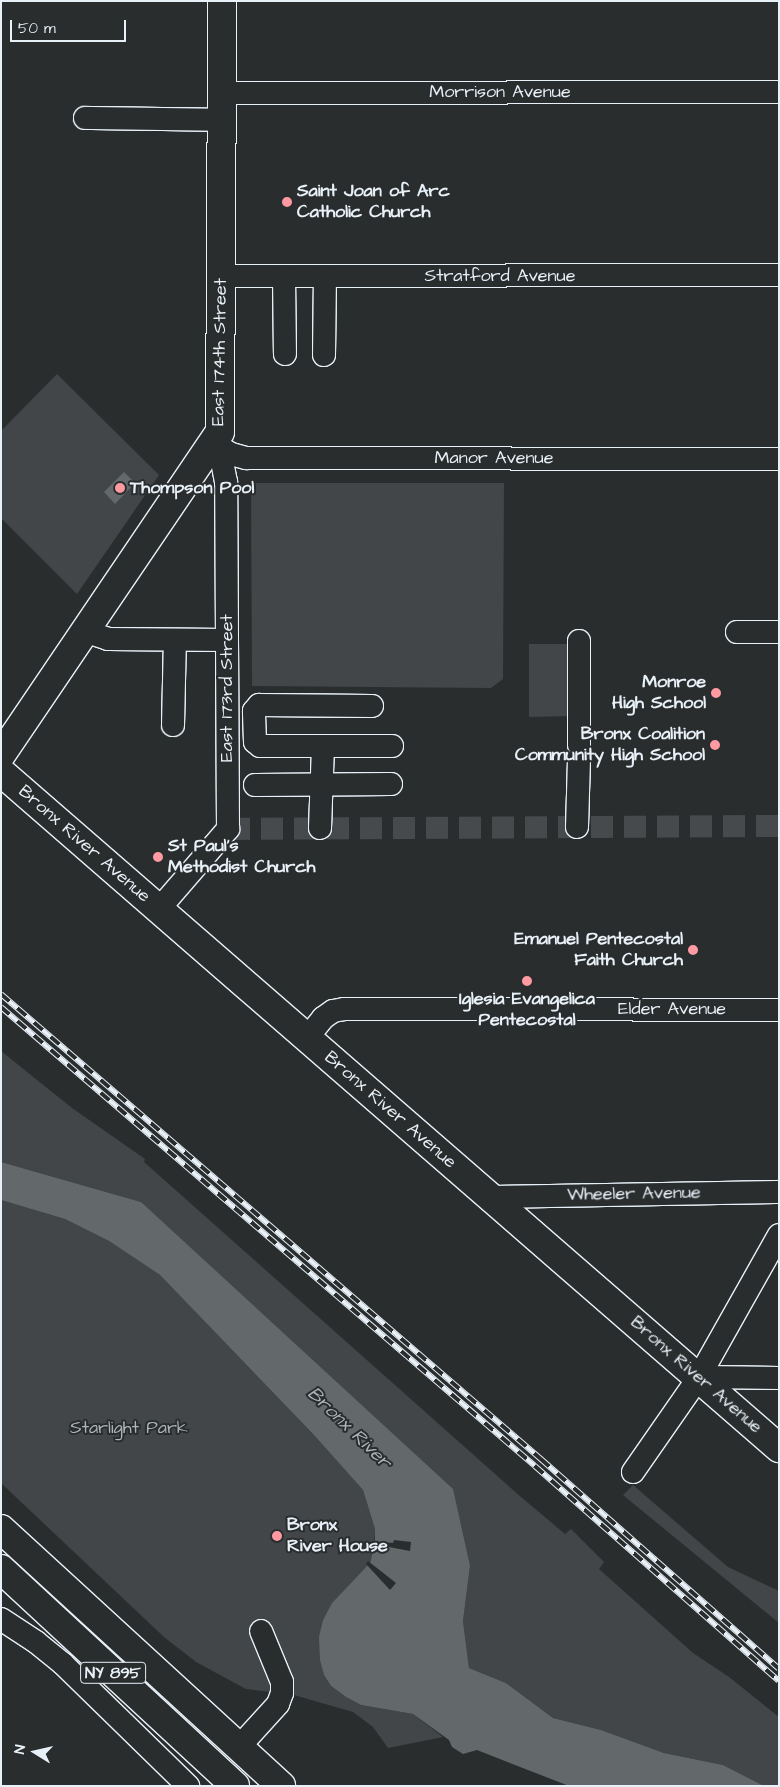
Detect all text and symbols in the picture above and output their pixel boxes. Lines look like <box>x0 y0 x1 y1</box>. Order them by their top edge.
scale bar <box>12 10 129 42</box>
text: 50 m <box>18 18 56 39</box>
street label: Morrison Avenue <box>429 81 571 103</box>
place label: Saint Joan of Arc Catholic Church <box>297 181 450 223</box>
marker: Saint Joan of Arc Catholic Church <box>281 196 293 208</box>
street label: Stratford Avenue <box>425 265 575 287</box>
street label: East 174th Street <box>208 278 232 426</box>
street label: Manor Avenue <box>435 447 553 469</box>
place label: Thompson Pool <box>130 477 254 499</box>
marker: Thompson Pool <box>114 482 126 494</box>
street label: East 173rd Street <box>216 614 238 762</box>
place label: Monroe High School <box>612 672 706 714</box>
marker: Monroe High School <box>710 687 722 699</box>
place label: Bronx Coalition Community High School <box>515 724 705 766</box>
marker: Bronx Coalition Community High School <box>709 739 721 751</box>
street label: Bronx River Avenue <box>14 781 154 907</box>
place label: St Paul's Methodist Church <box>168 836 315 879</box>
marker: St Paul's Methodist Church <box>152 851 164 863</box>
place label: Emanuel Pentecostal Faith Church <box>514 929 683 972</box>
marker: Emanuel Pentecostal Faith Church <box>687 944 699 956</box>
marker: Iglesia Evangelica Pentecostal <box>521 975 533 987</box>
place label: Iglesia Evangelica Pentecostal <box>459 989 595 1032</box>
street label: Elder Avenue <box>618 998 726 1020</box>
street label: Bronx River Avenue <box>320 1047 460 1173</box>
street label: Wheeler Avenue <box>567 1182 701 1206</box>
street label: Bronx River Avenue <box>626 1312 766 1438</box>
water label: Bronx River <box>302 1382 396 1474</box>
park label: Starlight Park <box>70 1417 188 1439</box>
place label: Bronx River House <box>287 1515 388 1558</box>
marker: Bronx River House <box>271 1530 283 1542</box>
road number: NY 895 <box>79 1660 147 1686</box>
north arrow <box>10 1727 60 1777</box>
text: N <box>10 1743 31 1755</box>

